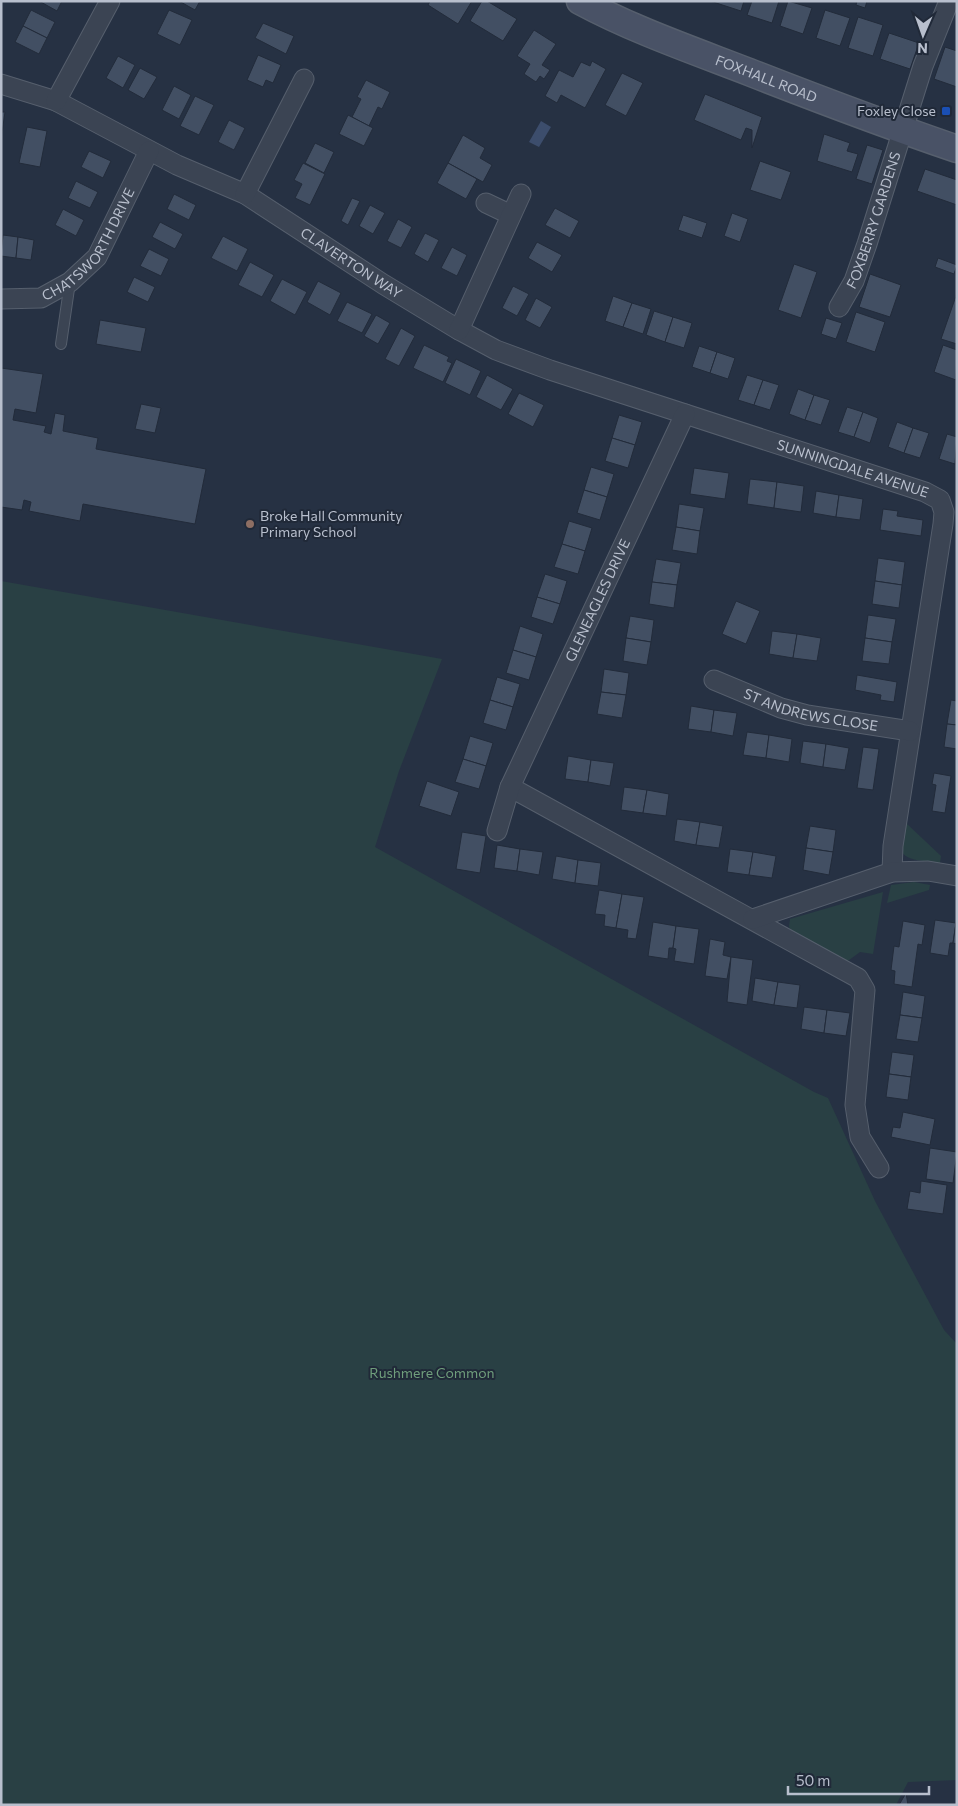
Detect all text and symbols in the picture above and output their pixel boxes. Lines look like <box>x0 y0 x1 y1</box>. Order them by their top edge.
north arrow <box>898 10 948 60</box>
text: N <box>917 40 928 57</box>
street label: FOXHALL ROAD <box>713 51 820 106</box>
place label: Foxley Close <box>857 102 936 119</box>
marker: Foxley Close <box>940 105 952 117</box>
street label: FOXBERRY GARDENS <box>842 150 903 291</box>
street label: CHATSWORTH DRIVE <box>39 185 138 304</box>
street label: CLAVERTON WAY <box>298 224 405 301</box>
street label: SUNNINGDALE AVENUE <box>775 435 931 501</box>
place label: Broke Hall Community Primary School <box>260 507 403 540</box>
marker: Broke Hall Community Primary School <box>244 518 256 530</box>
street label: GLENEAGLES DRIVE <box>561 536 633 664</box>
street label: ST ANDREWS CLOSE <box>741 684 879 734</box>
park label: Rushmere Common <box>369 1364 495 1381</box>
scale bar <box>788 1764 929 1796</box>
text: 50 m <box>796 1771 830 1789</box>

